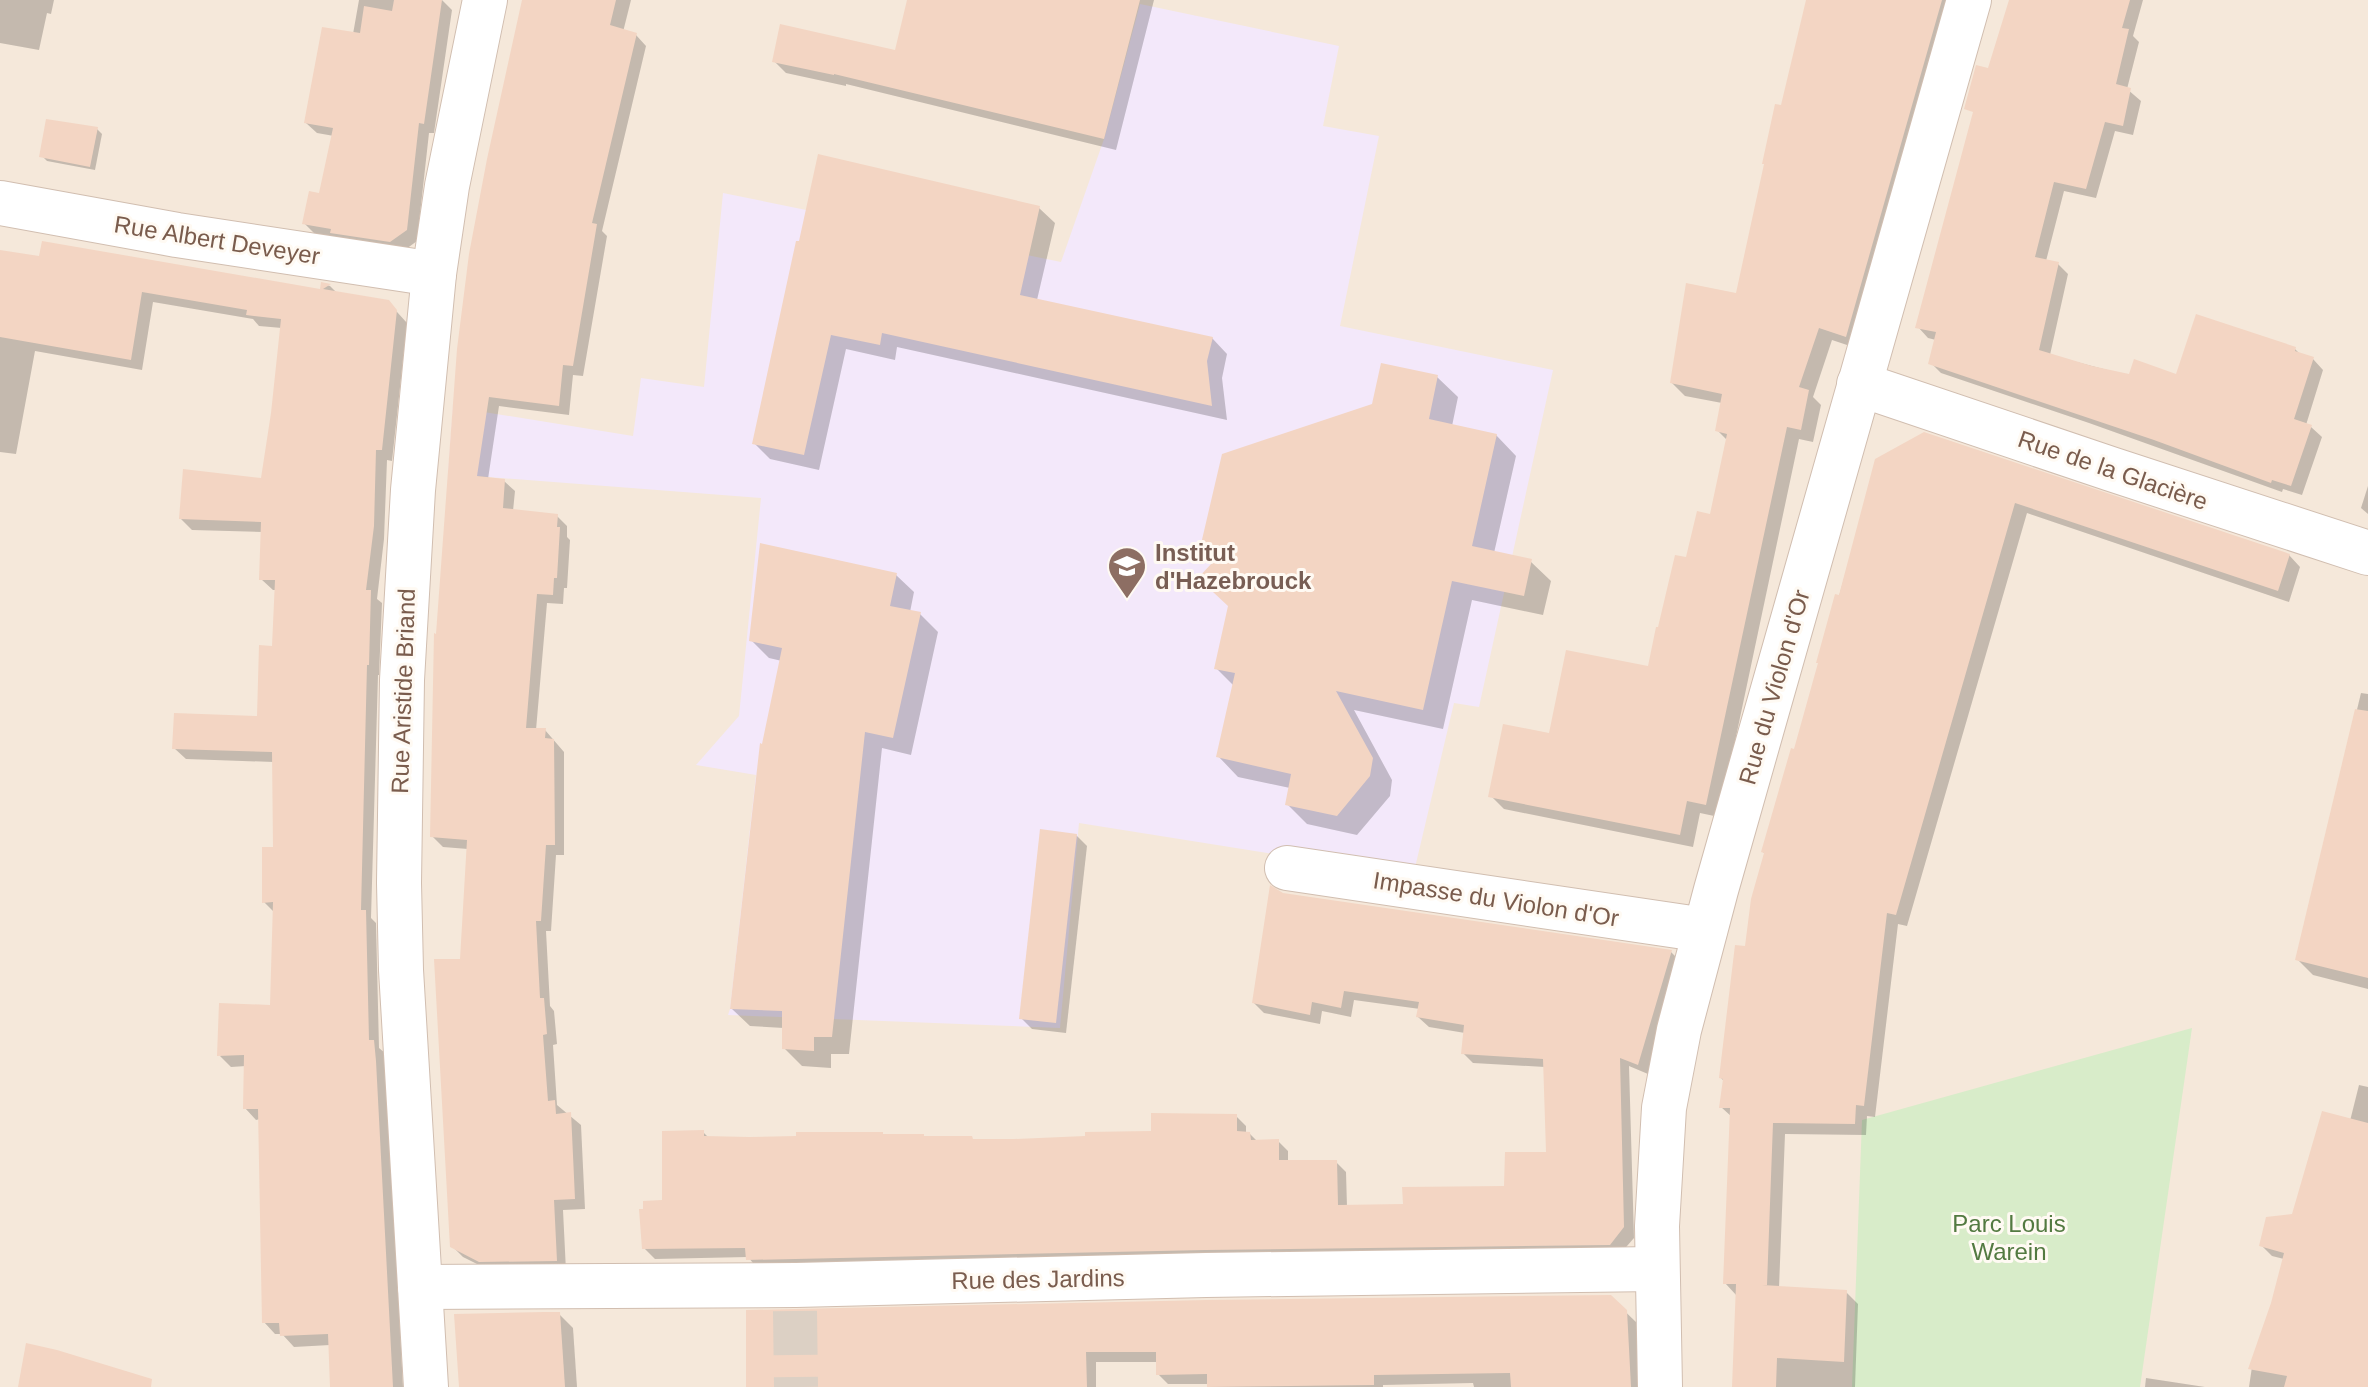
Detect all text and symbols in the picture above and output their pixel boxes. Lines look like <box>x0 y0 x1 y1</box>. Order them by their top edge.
street label: Rue Albert Deveyer <box>112 210 322 270</box>
street label: Rue de la Glacière <box>2015 425 2211 515</box>
place label: Institut d'Hazebrouck <box>1155 539 1312 594</box>
school or university icon: Institut d'Hazebrouck <box>1106 545 1148 600</box>
street label: Rue du Violon d'Or <box>1733 586 1815 788</box>
street label: Rue Aristide Briand <box>386 588 420 794</box>
street label: Impasse du Violon d'Or <box>1371 866 1621 932</box>
park label: Parc Louis Warein <box>1952 1210 2066 1265</box>
street label: Rue des Jardins <box>951 1264 1125 1294</box>

